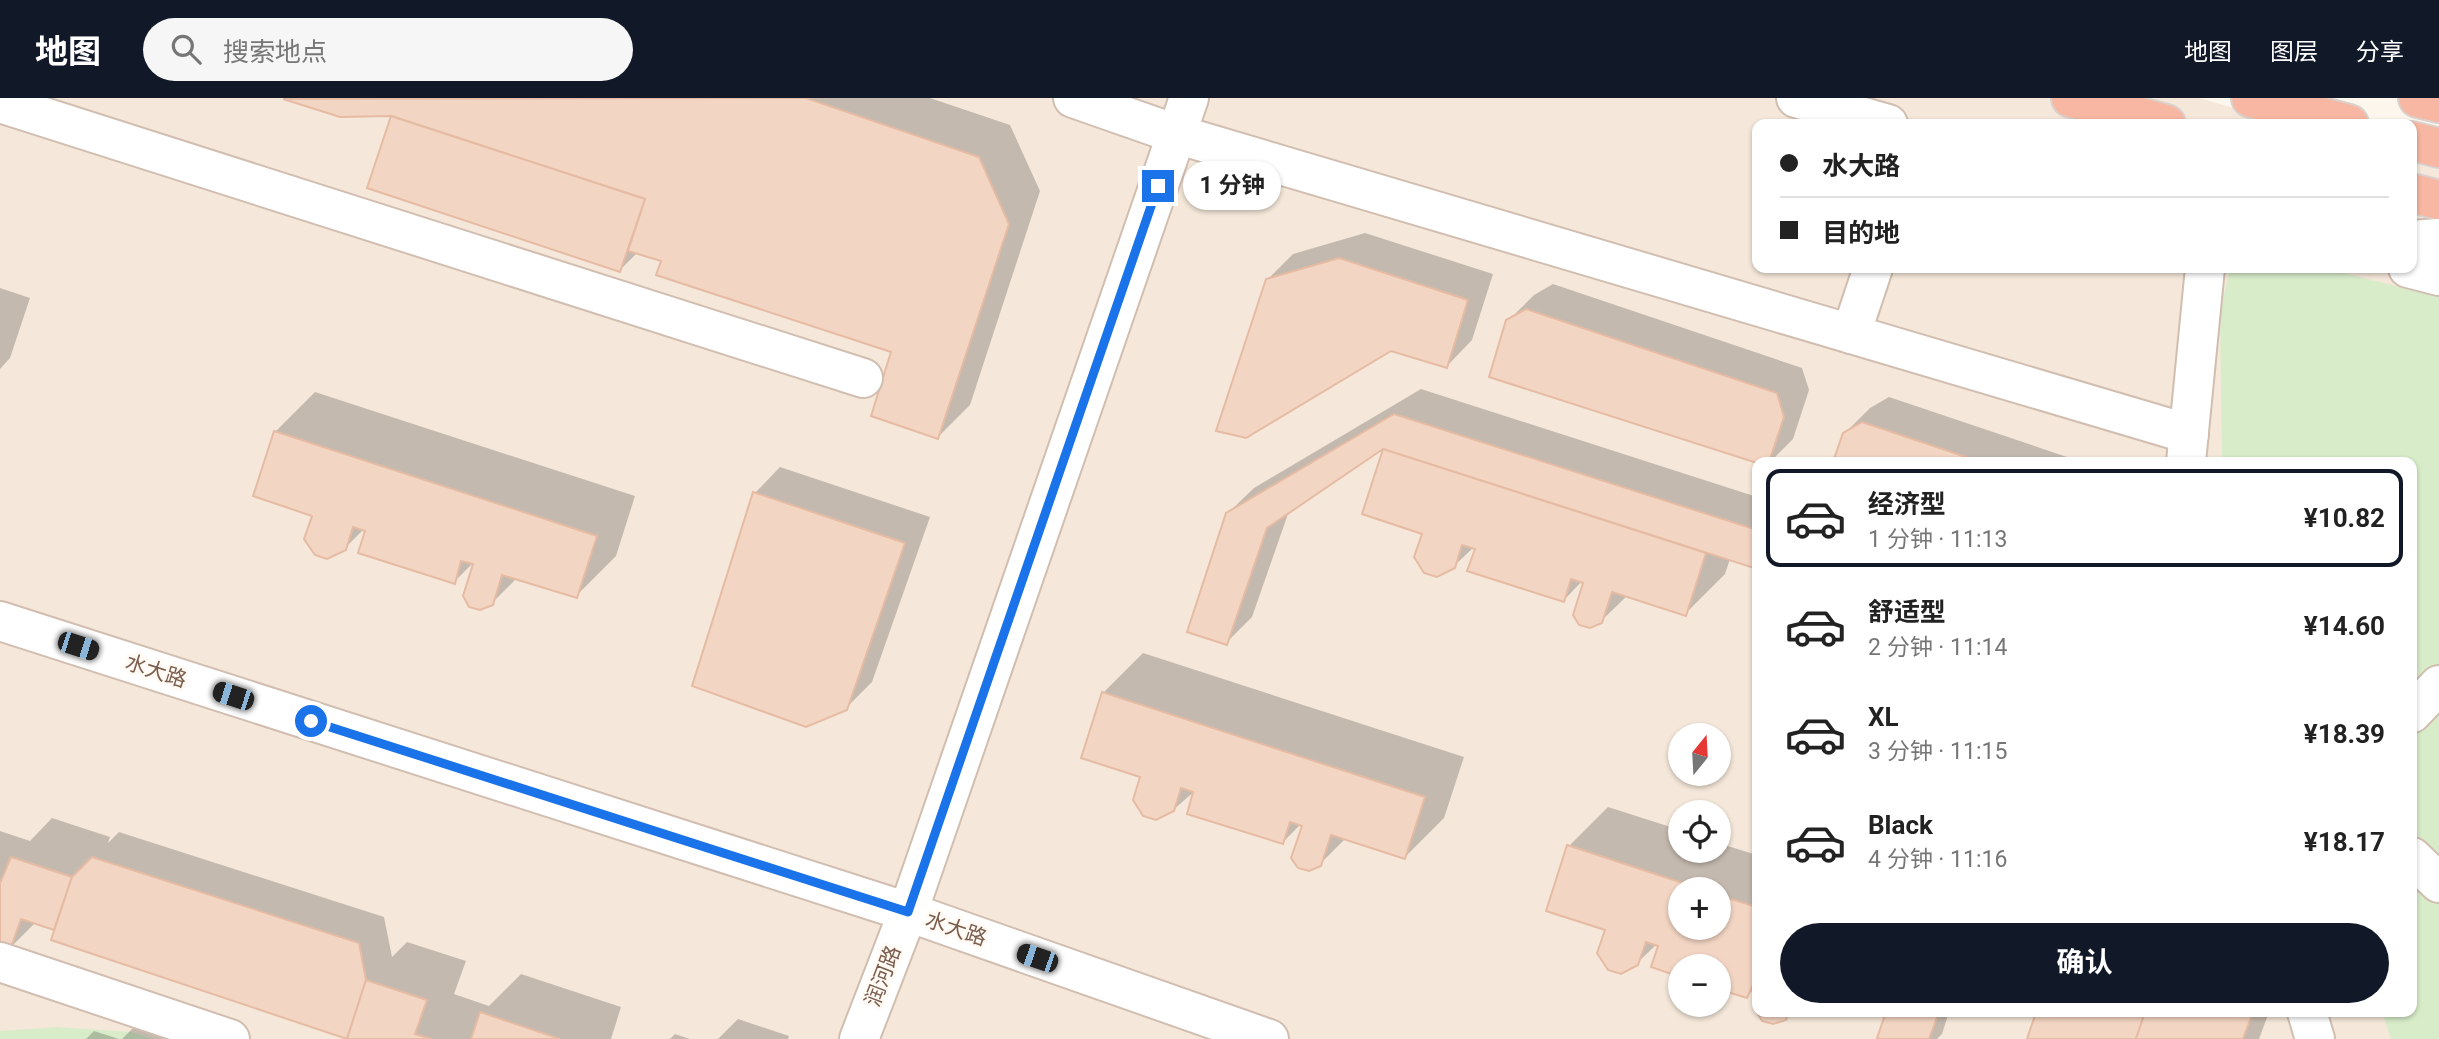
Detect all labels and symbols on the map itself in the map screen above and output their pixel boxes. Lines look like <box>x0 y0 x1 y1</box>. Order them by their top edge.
callout: 1 分钟 <box>1182 162 1280 210</box>
route end <box>1142 170 1174 202</box>
car <box>55 630 102 662</box>
street label: 水大路 <box>122 650 190 692</box>
car <box>210 680 257 712</box>
route start <box>295 705 327 737</box>
north arrow <box>1668 723 1731 786</box>
street label: 水大路 <box>922 907 990 951</box>
car <box>1014 941 1061 975</box>
street label: 润河路 <box>861 942 905 1010</box>

